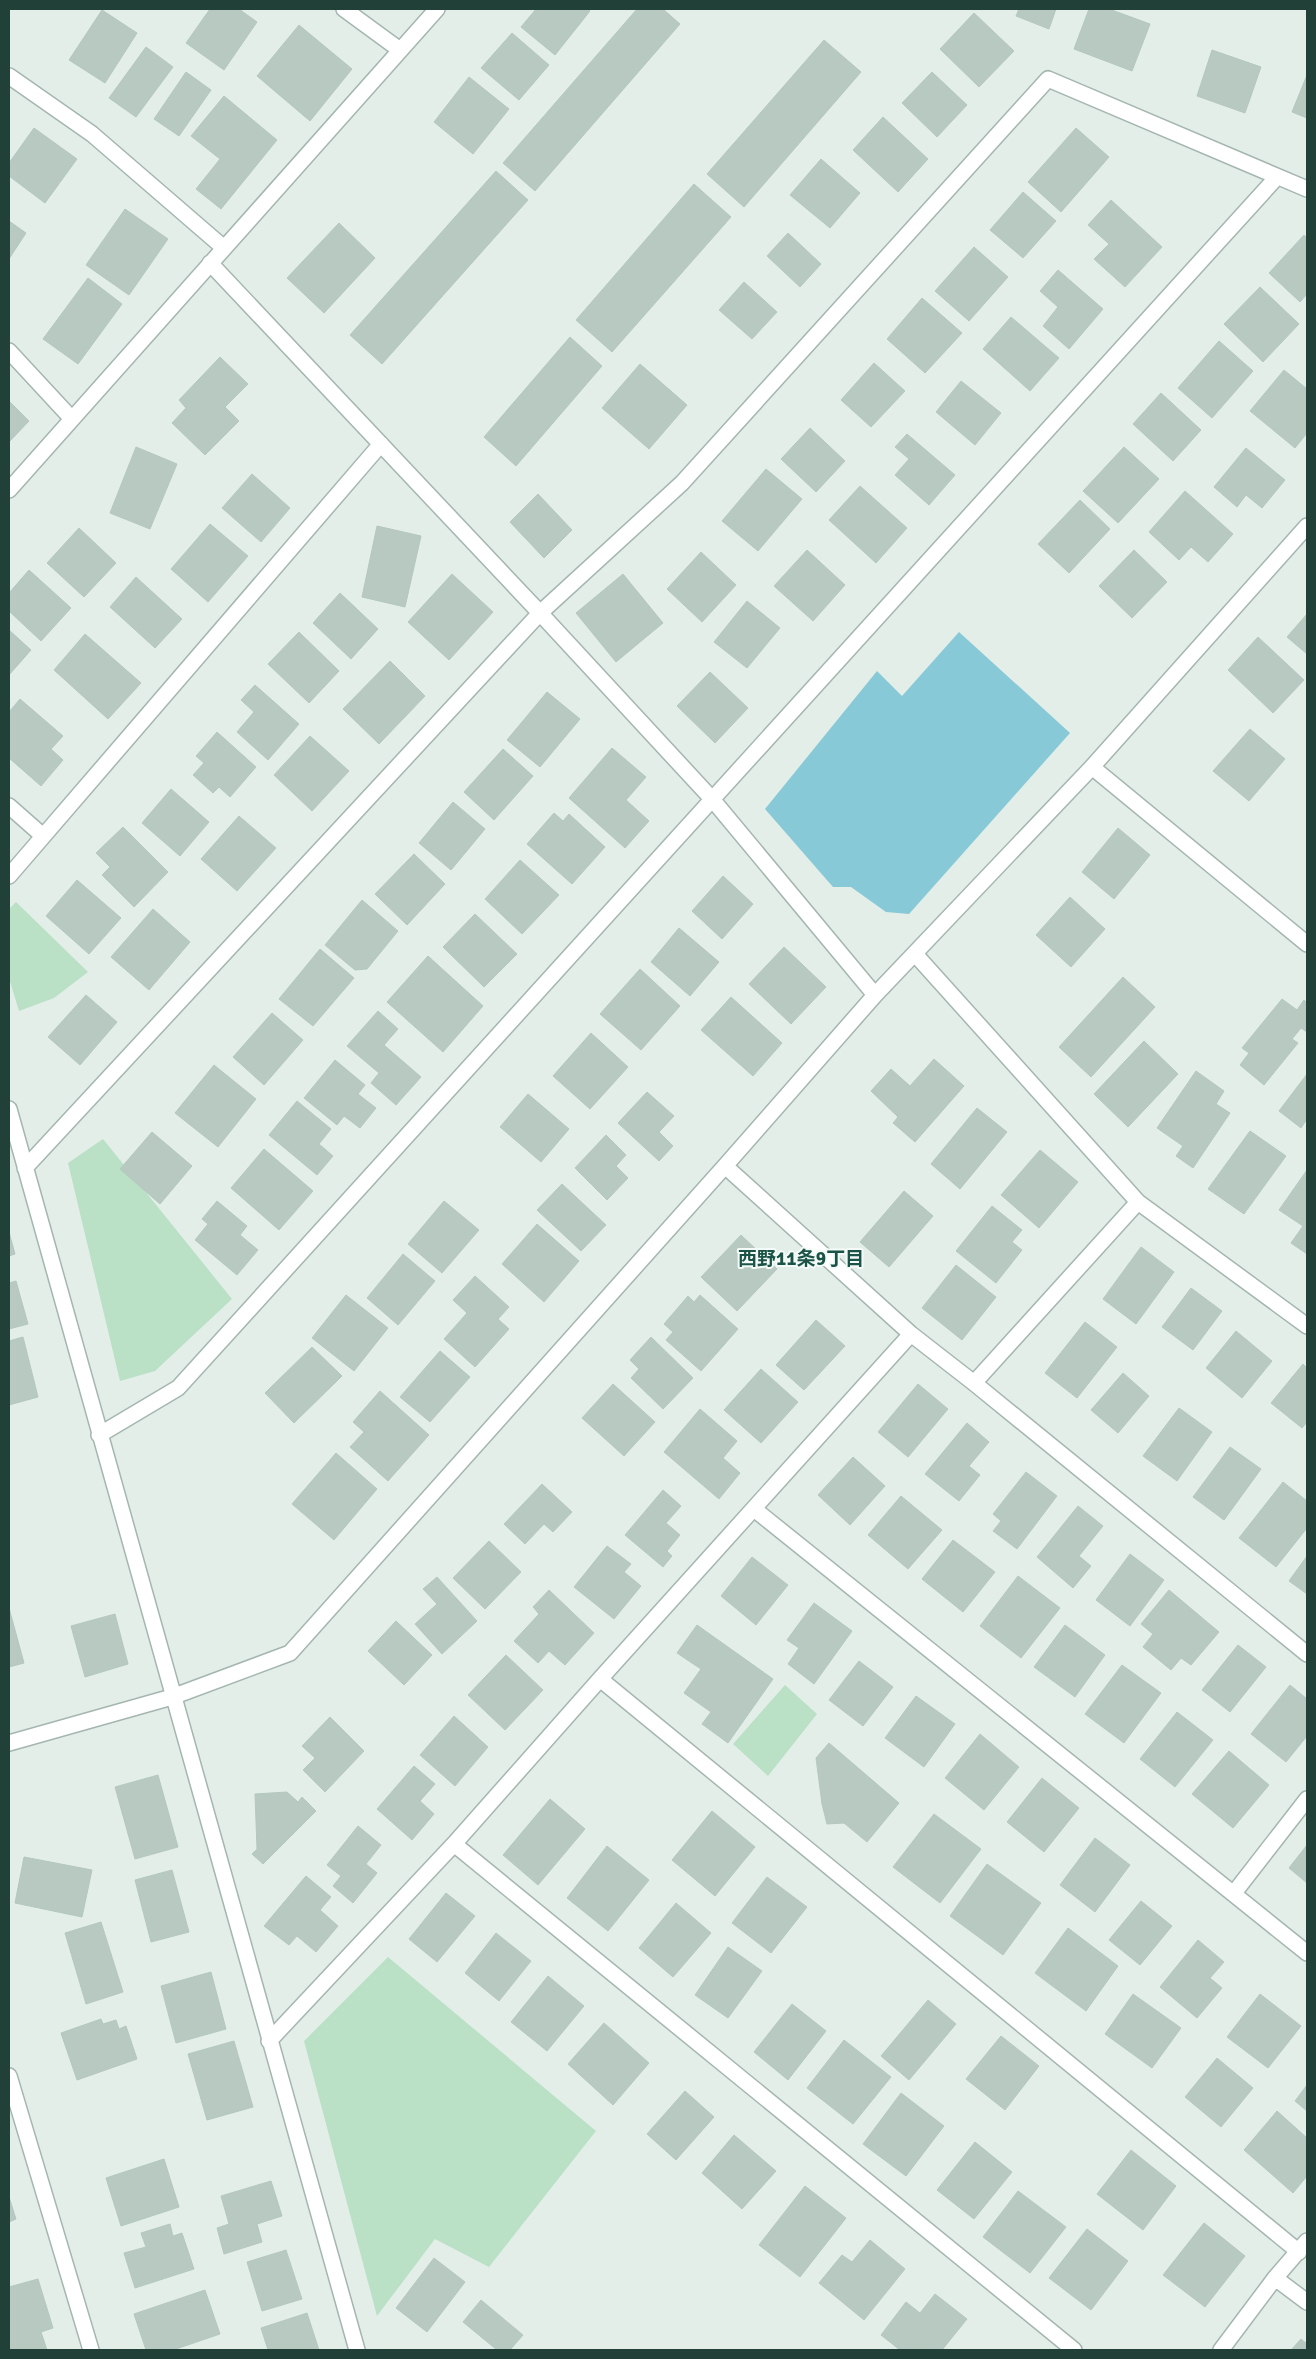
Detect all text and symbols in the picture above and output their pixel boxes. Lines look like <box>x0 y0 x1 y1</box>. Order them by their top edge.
district label: 西野11条9丁目 <box>738 1247 864 1271</box>

